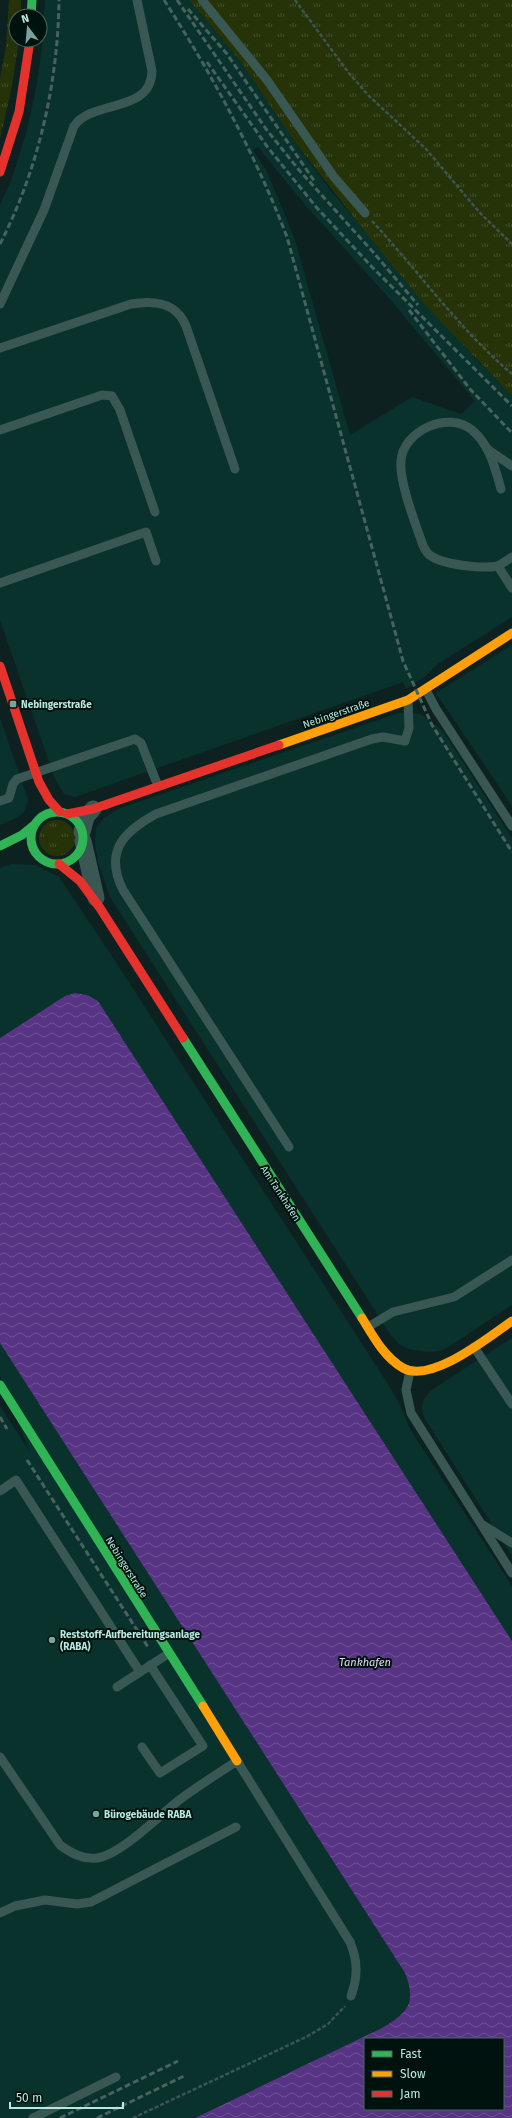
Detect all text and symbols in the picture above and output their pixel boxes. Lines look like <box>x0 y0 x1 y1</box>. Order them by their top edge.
north arrow <box>8 8 48 48</box>
text: N <box>20 12 31 26</box>
street label: Nebingerstraße <box>301 697 371 731</box>
marker: Nebingerstraße <box>8 699 18 709</box>
place label: Nebingerstraße <box>21 699 92 711</box>
street label: Am Tankhafen <box>258 1163 303 1224</box>
street label: Nebingerstraße <box>103 1535 150 1600</box>
place label: Reststoff-Aufbereitungsanlage (RABA) <box>60 1629 201 1653</box>
marker: Reststoff-Aufbereitungsanlage (RABA) <box>47 1635 57 1645</box>
water label: Tankhafen <box>339 1656 391 1669</box>
marker: Bürogebäude RABA <box>91 1809 101 1819</box>
place label: Bürogebäude RABA <box>104 1809 192 1821</box>
legend <box>364 2038 504 2110</box>
text: Fast <box>400 2047 422 2061</box>
text: Slow <box>400 2067 426 2081</box>
scale bar <box>10 2084 123 2110</box>
text: Jam <box>400 2087 420 2101</box>
text: 50 m <box>16 2091 42 2105</box>

